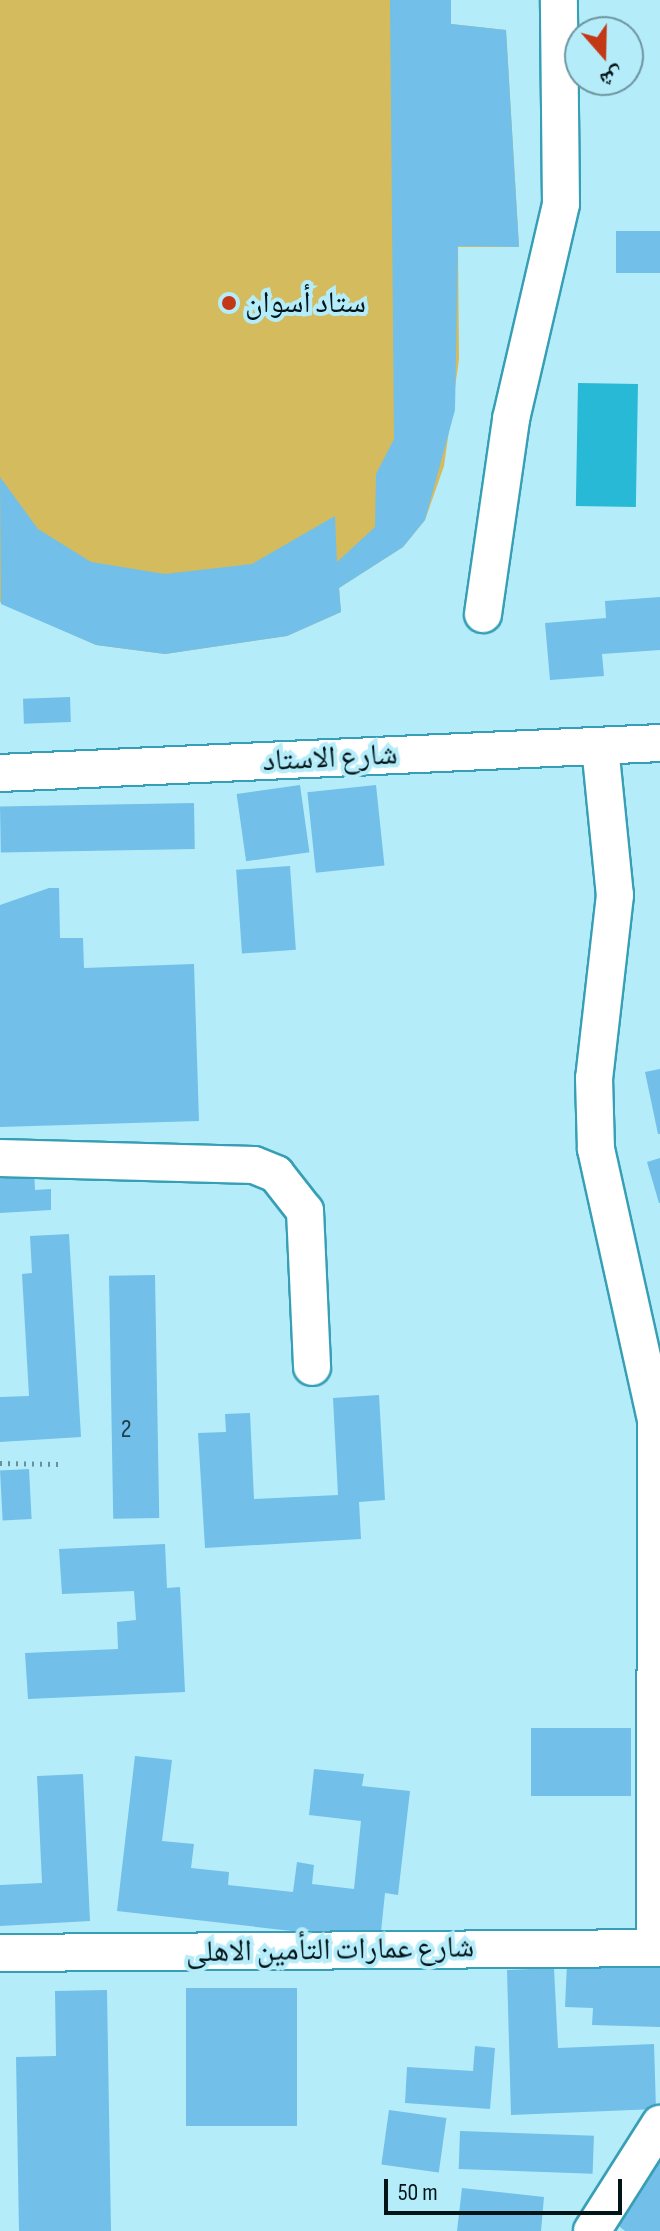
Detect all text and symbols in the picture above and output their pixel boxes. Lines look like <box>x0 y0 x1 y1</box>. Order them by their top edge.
north arrow <box>564 16 644 96</box>
text: ش <box>596 60 627 94</box>
place label: ستاد أسوان <box>245 285 366 321</box>
marker: ستاد أسوان <box>220 294 238 312</box>
street label: شارع الاستاد <box>262 736 398 780</box>
house number: 2 <box>121 1414 131 1446</box>
street label: شارع عمارات التأمين الاهلى <box>186 1929 474 1971</box>
scale bar <box>388 2163 626 2213</box>
text: 50 m <box>398 2178 438 2207</box>

